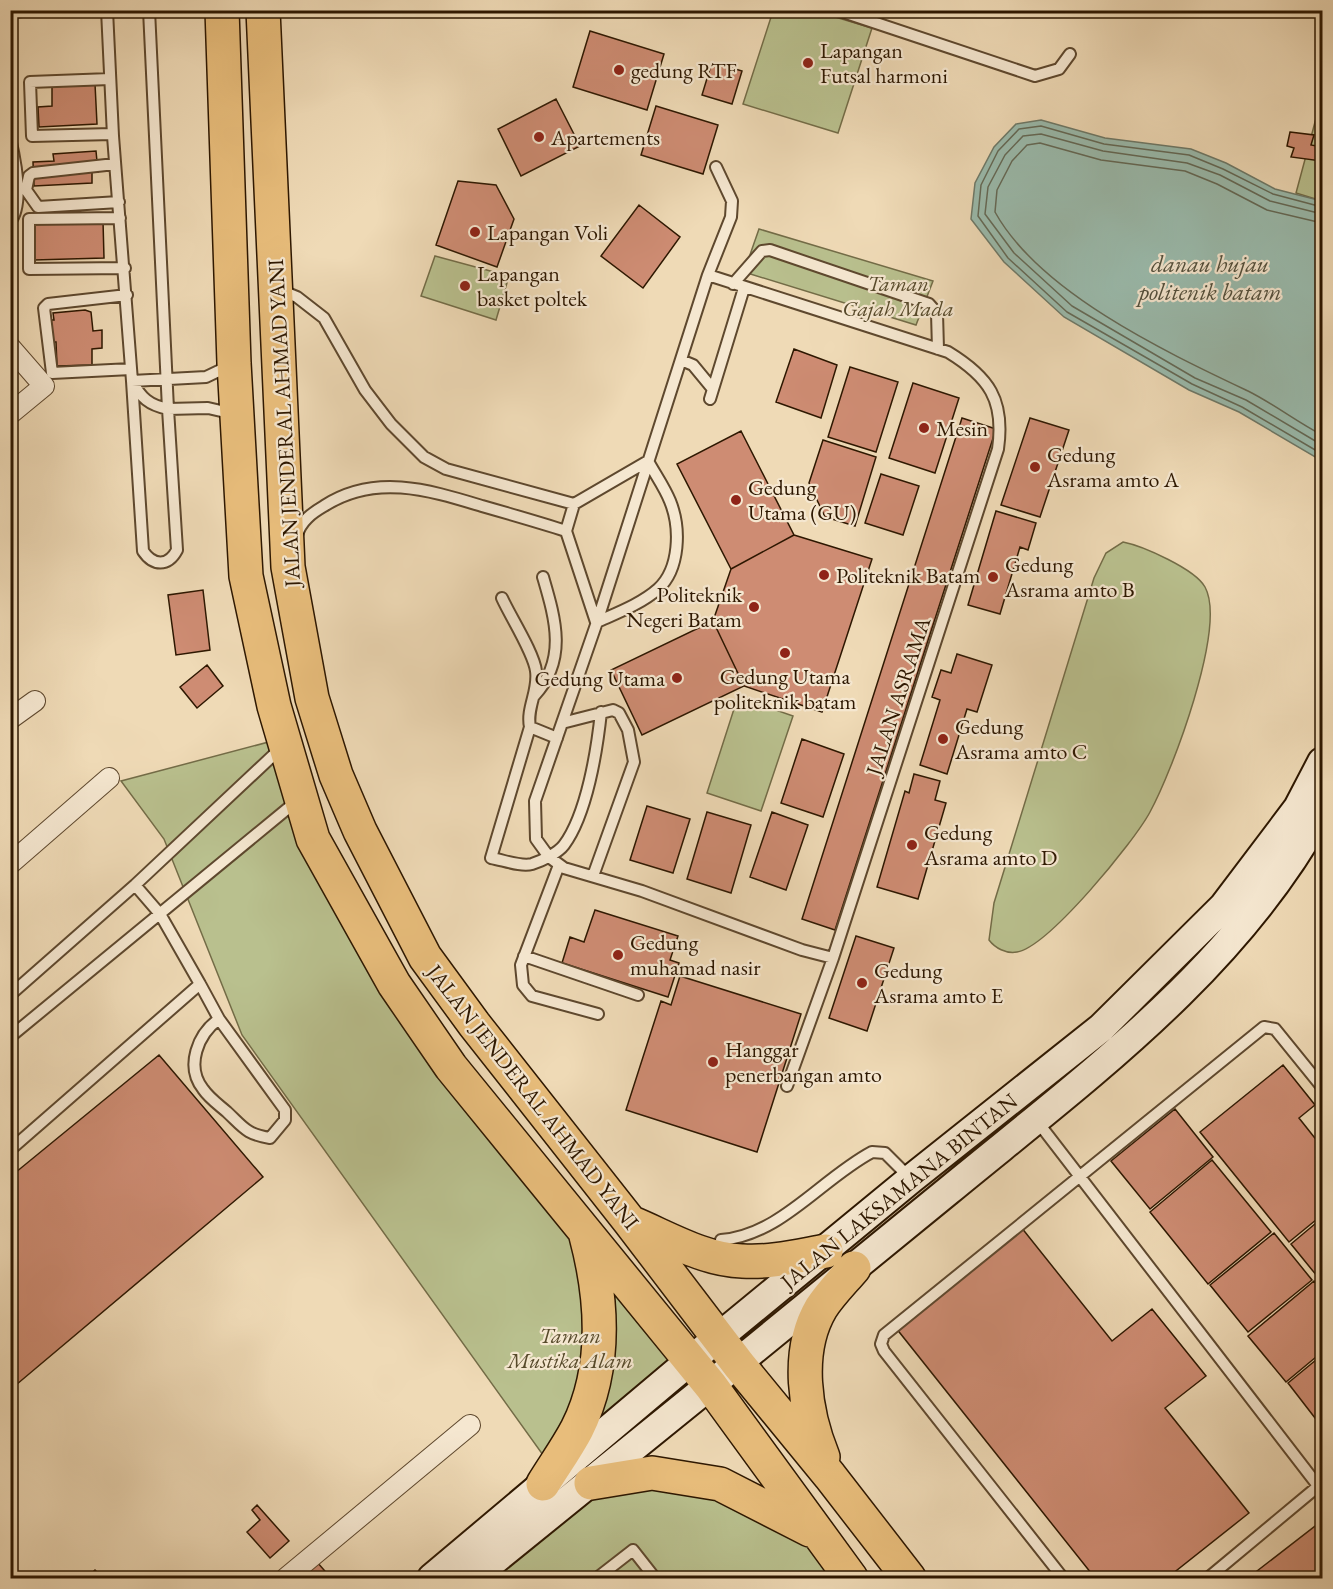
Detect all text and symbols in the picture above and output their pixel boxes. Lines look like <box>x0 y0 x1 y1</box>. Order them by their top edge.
place label: Lapangan Futsal harmoni <box>820 36 948 90</box>
place label: gedung RTF <box>631 56 737 85</box>
marker: Lapangan Futsal harmoni <box>801 56 815 70</box>
marker: gedung RTF <box>612 63 626 77</box>
place label: Apartements <box>550 123 660 152</box>
marker: Apartements <box>532 130 546 144</box>
place label: Lapangan Voli <box>487 218 608 247</box>
marker: Lapangan Voli <box>468 225 482 239</box>
water label: danau hujau politenik batam <box>1136 248 1281 307</box>
street label: JALAN JENDERAL AHMAD YANI <box>261 258 307 590</box>
place label: Lapangan basket poltek <box>477 259 588 313</box>
park label: Taman Gajah Mada <box>842 269 954 323</box>
marker: Lapangan basket poltek <box>458 279 472 293</box>
place label: Mesin <box>936 414 988 443</box>
marker: Mesin <box>917 421 931 435</box>
place label: Gedung Asrama amto A <box>1046 440 1180 494</box>
marker: Gedung Asrama amto A <box>1028 460 1042 474</box>
place label: Gedung Utama (GU) <box>748 473 856 527</box>
marker: Gedung Utama (GU) <box>729 493 743 507</box>
place label: Gedung Asrama amto B <box>1004 550 1135 604</box>
place label: Politeknik Batam <box>836 561 980 590</box>
marker: Politeknik Batam <box>817 568 831 582</box>
marker: Gedung Asrama amto B <box>986 570 1000 584</box>
place label: Politeknik Negeri Batam <box>626 580 743 634</box>
marker: Politeknik Negeri Batam <box>747 600 761 614</box>
street label: JALAN ASRAMA <box>858 612 938 781</box>
marker: Gedung Utama politeknik batam <box>778 646 792 660</box>
place label: Gedung Utama politeknik batam <box>714 662 856 716</box>
place label: Gedung Utama <box>534 664 665 693</box>
marker: Gedung Utama <box>670 671 684 685</box>
place label: Gedung Asrama amto C <box>954 712 1087 766</box>
marker: Gedung Asrama amto C <box>936 732 950 746</box>
place label: Gedung Asrama amto D <box>923 818 1057 872</box>
marker: Gedung Asrama amto D <box>905 838 919 852</box>
place label: Gedung muhamad nasir <box>630 928 761 982</box>
marker: Gedung muhamad nasir <box>611 948 625 962</box>
place label: Gedung Asrama amto E <box>873 956 1003 1010</box>
street label: JALAN JENDERAL AHMAD YANI <box>419 957 646 1236</box>
marker: Gedung Asrama amto E <box>855 976 869 990</box>
place label: Hanggar penerbangan amto <box>725 1035 882 1089</box>
marker: Hanggar penerbangan amto <box>706 1055 720 1069</box>
street label: JALAN LAKSAMANA BINTAN <box>773 1086 1024 1297</box>
park label: Taman Mustika Alam <box>505 1321 633 1375</box>

